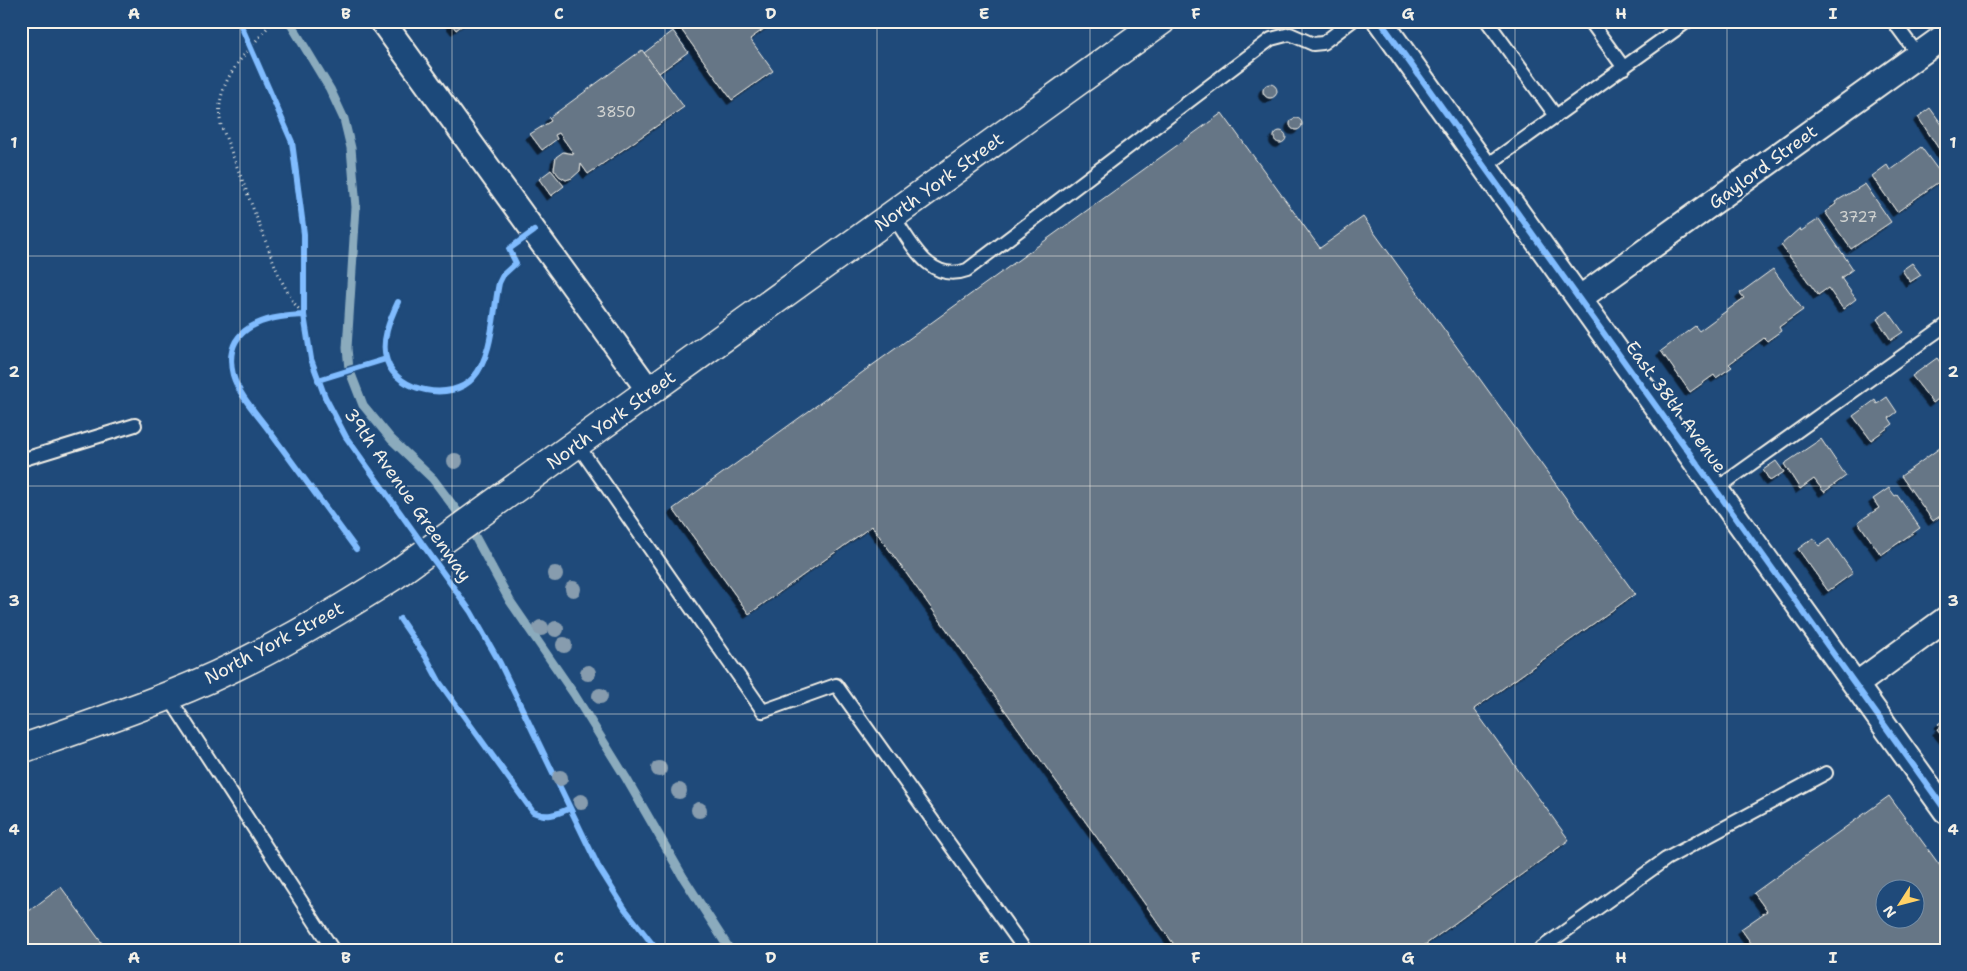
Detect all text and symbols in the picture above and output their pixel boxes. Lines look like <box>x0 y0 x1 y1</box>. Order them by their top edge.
text: A <box>128 3 140 24</box>
text: B <box>341 3 351 24</box>
text: C <box>554 3 564 24</box>
text: D <box>765 3 777 24</box>
text: E <box>979 3 989 24</box>
text: F <box>1191 3 1201 24</box>
text: G <box>1402 3 1415 24</box>
text: H <box>1615 3 1627 24</box>
text: I <box>1829 3 1838 24</box>
house number: 3850 <box>596 102 636 122</box>
street label: Gaylord Street <box>1704 119 1822 215</box>
street label: North York Street <box>870 127 1009 237</box>
text: 1 <box>10 132 18 153</box>
text: 1 <box>1949 132 1957 153</box>
house number: 3727 <box>1839 207 1877 227</box>
street label: East 38th Avenue <box>1620 336 1732 478</box>
text: 2 <box>8 361 20 382</box>
text: 2 <box>1947 361 1959 382</box>
street label: North York Street <box>542 365 681 475</box>
street label: 39th Avenue Greenway <box>339 403 477 587</box>
text: 3 <box>8 590 20 611</box>
text: 3 <box>1947 590 1959 611</box>
street label: North York Street <box>200 596 348 690</box>
text: 4 <box>8 819 20 840</box>
text: 4 <box>1947 819 1959 840</box>
north arrow <box>1874 878 1924 928</box>
text: N <box>1879 902 1900 921</box>
text: A <box>128 947 140 968</box>
text: B <box>341 947 351 968</box>
text: C <box>554 947 564 968</box>
text: D <box>765 947 777 968</box>
text: E <box>979 947 989 968</box>
text: F <box>1191 947 1201 968</box>
text: G <box>1402 947 1415 968</box>
text: H <box>1615 947 1627 968</box>
text: I <box>1829 947 1838 968</box>

